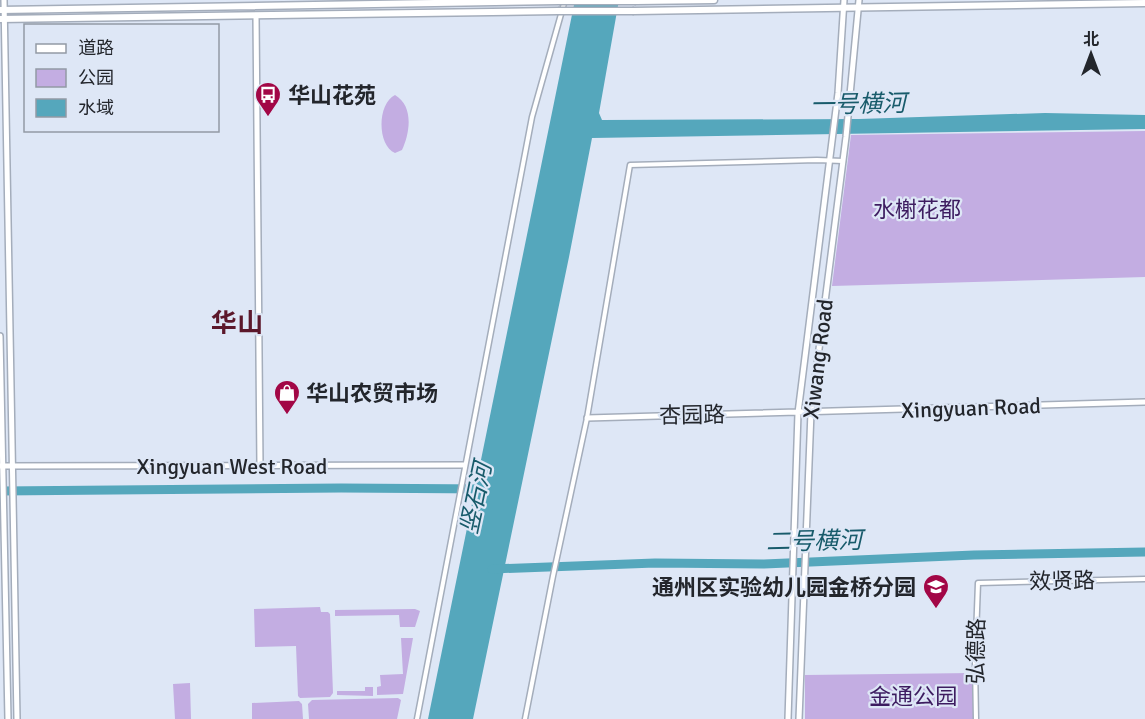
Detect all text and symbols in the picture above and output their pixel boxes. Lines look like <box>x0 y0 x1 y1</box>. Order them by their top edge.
legend <box>24 24 219 132</box>
north arrow <box>1061 24 1121 84</box>
text: 北 <box>1083 30 1099 50</box>
text: 道路 <box>78 37 114 59</box>
text: 公园 <box>78 67 114 89</box>
bus stop icon: 华山花苑 <box>253 80 283 118</box>
place label: 华山花苑 <box>288 82 376 109</box>
water label: 一号横河 <box>810 88 910 120</box>
text: 水域 <box>78 97 114 119</box>
park label: 水榭花都 <box>873 196 961 223</box>
street label: Xiwang Road <box>797 297 839 421</box>
district label: 华山 <box>211 308 263 340</box>
shop icon: 华山农贸市场 <box>272 378 302 416</box>
place label: 华山农贸市场 <box>306 380 438 407</box>
street label: Xingyuan Road <box>901 392 1041 424</box>
street label: 杏园路 <box>659 401 725 429</box>
street label: Xingyuan West Road <box>137 453 327 480</box>
water label: 竖石河 <box>454 456 499 536</box>
water label: 二号横河 <box>766 525 866 557</box>
street label: 效贤路 <box>1029 567 1095 595</box>
school or university icon: 通州区实验幼儿园金桥分园 <box>921 572 951 610</box>
place label: 通州区实验幼儿园金桥分园 <box>652 574 916 601</box>
street label: 弘德路 <box>962 618 990 684</box>
park label: 金通公园 <box>869 683 957 710</box>

